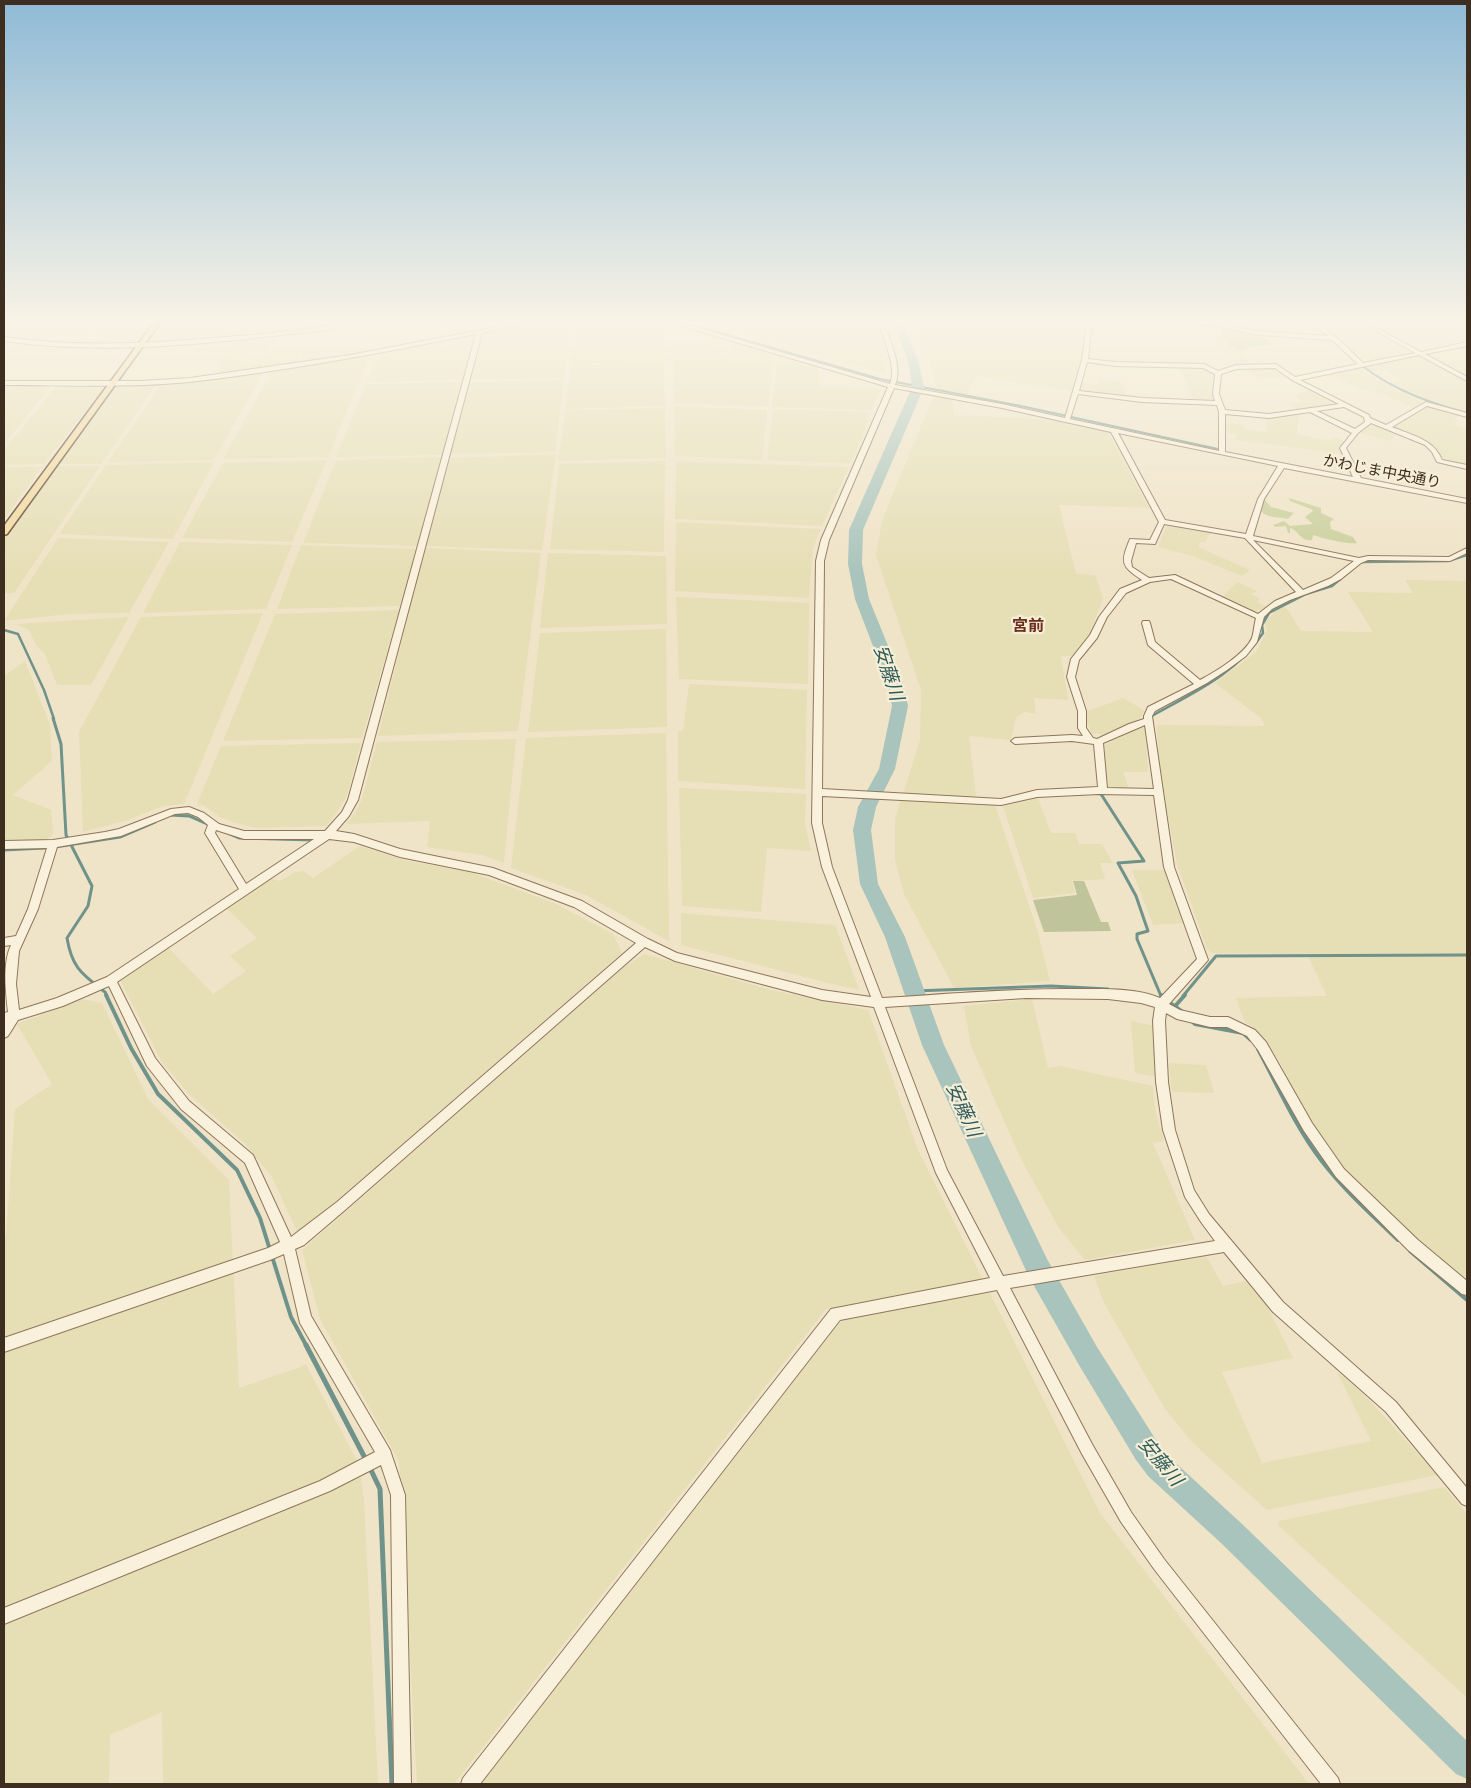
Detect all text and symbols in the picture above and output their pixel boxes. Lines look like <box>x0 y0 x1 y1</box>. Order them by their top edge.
street label: かわじま中央通り <box>1321 452 1443 492</box>
district label: 宮前 <box>1012 616 1044 636</box>
water label: 安藤川 <box>868 642 908 704</box>
water label: 安藤川 <box>941 1079 985 1141</box>
water label: 安藤川 <box>1133 1433 1187 1491</box>

